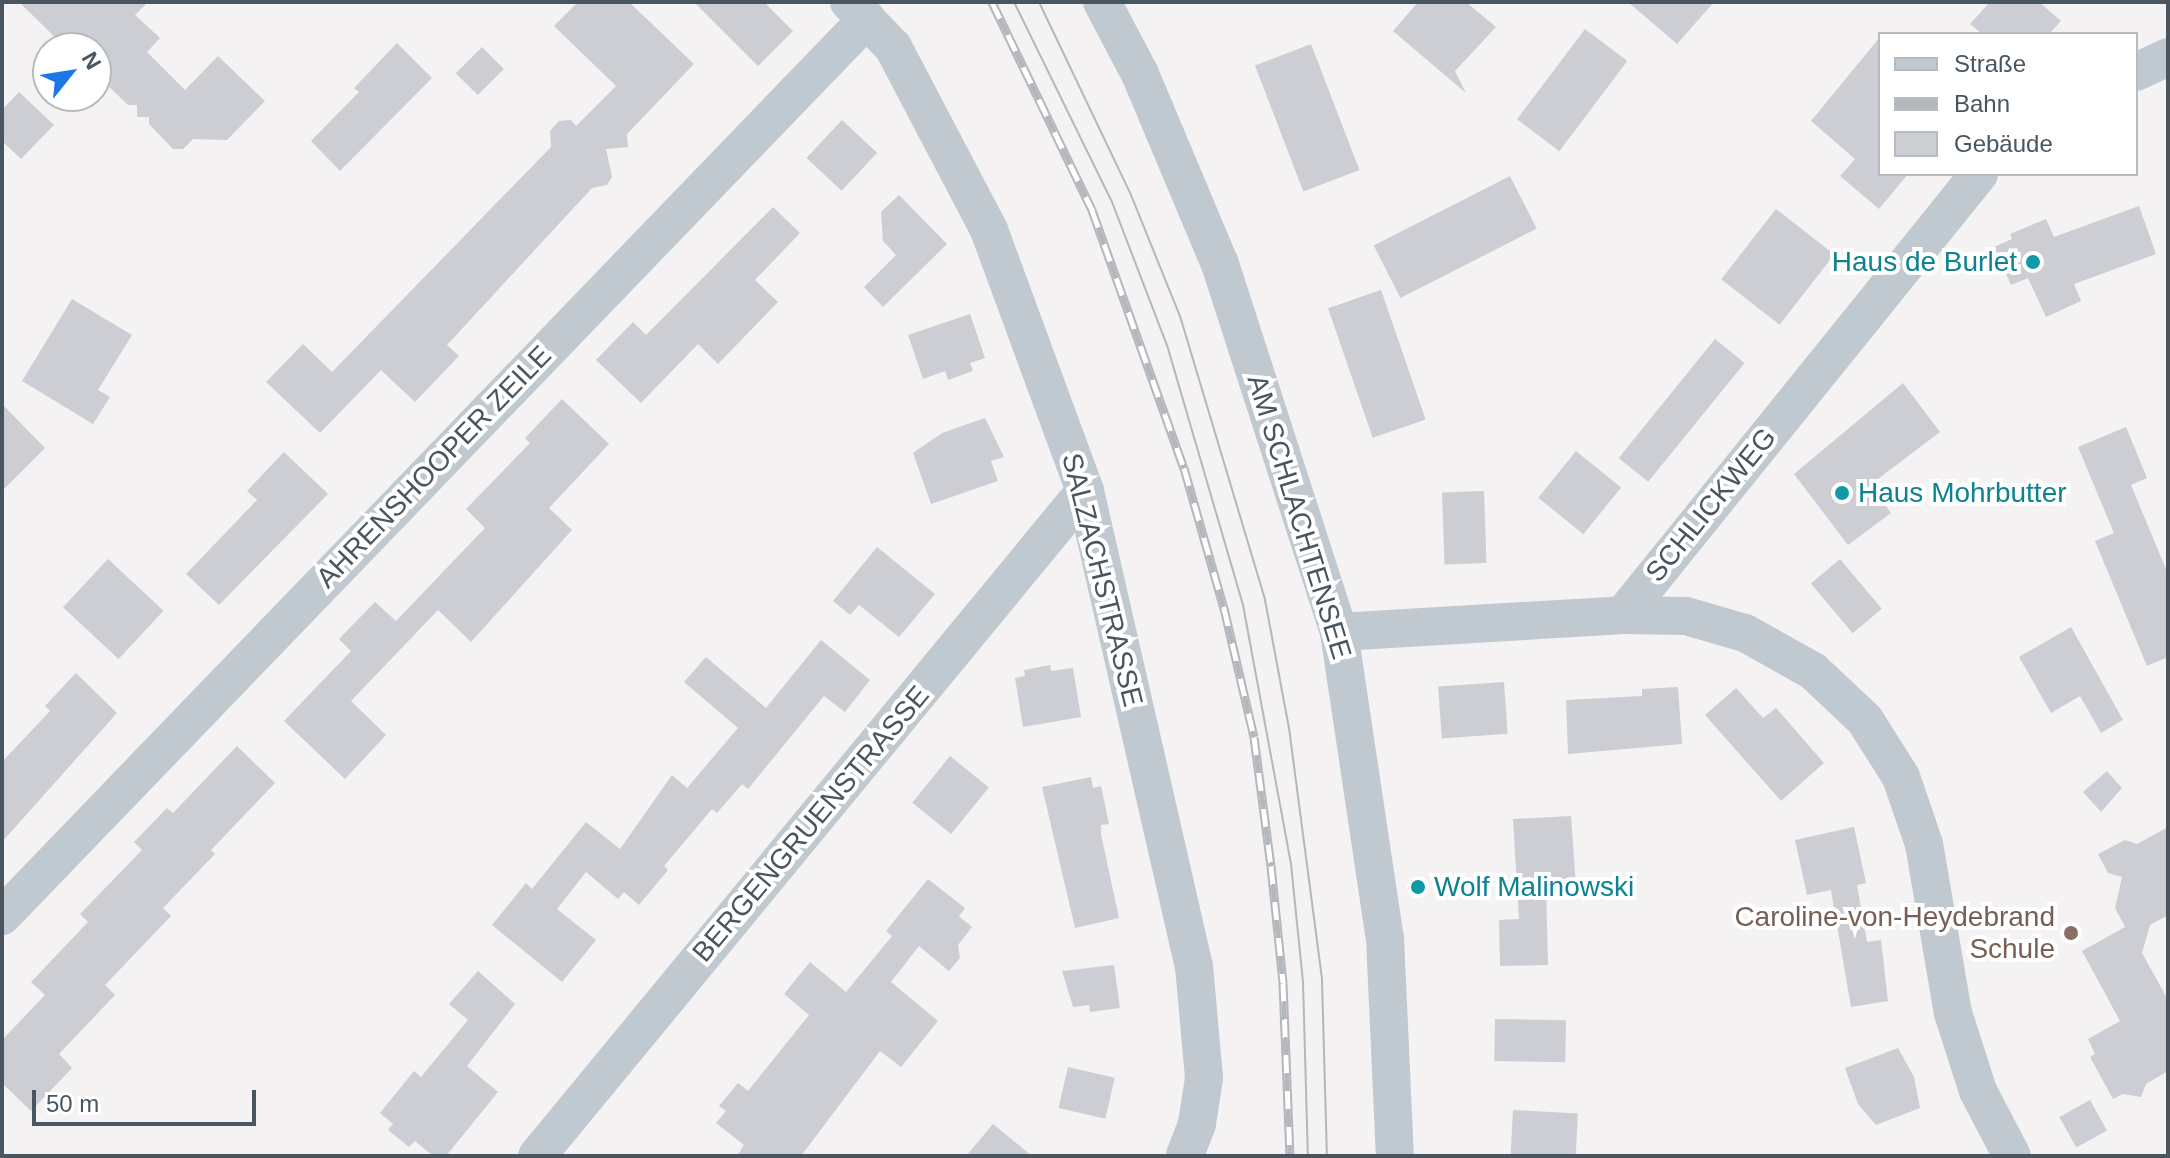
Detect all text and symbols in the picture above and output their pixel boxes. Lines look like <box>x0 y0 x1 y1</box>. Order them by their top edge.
north arrow <box>32 32 112 112</box>
legend <box>1878 32 2138 176</box>
text: N <box>77 48 106 74</box>
text: Straße <box>1954 50 2026 77</box>
text: Bahn <box>1954 90 2010 117</box>
text: Gebäude <box>1954 130 2053 157</box>
place label: Haus de Burlet <box>1832 245 2017 279</box>
marker: Haus de Burlet <box>2024 253 2042 271</box>
street label: AHRENSHOOPER ZEILE <box>310 339 558 595</box>
street label: AM SCHLACHTENSEE <box>1240 371 1358 663</box>
street label: SCHLICKWEG <box>1639 421 1783 589</box>
street label: SALZACHSTRASSE <box>1054 450 1150 710</box>
place label: Haus Mohrbutter <box>1858 476 2067 510</box>
marker: Haus Mohrbutter <box>1833 484 1851 502</box>
street label: BERGENGRUENSTRASSE <box>686 679 936 969</box>
place label: Wolf Malinowski <box>1434 870 1634 904</box>
marker: Wolf Malinowski <box>1409 878 1427 896</box>
place label: Caroline-von-Heydebrand Schule <box>1734 900 2055 966</box>
marker: Caroline-von-Heydebrand Schule <box>2062 924 2080 942</box>
scale bar <box>36 1074 260 1124</box>
text: 50 m <box>46 1090 99 1117</box>

